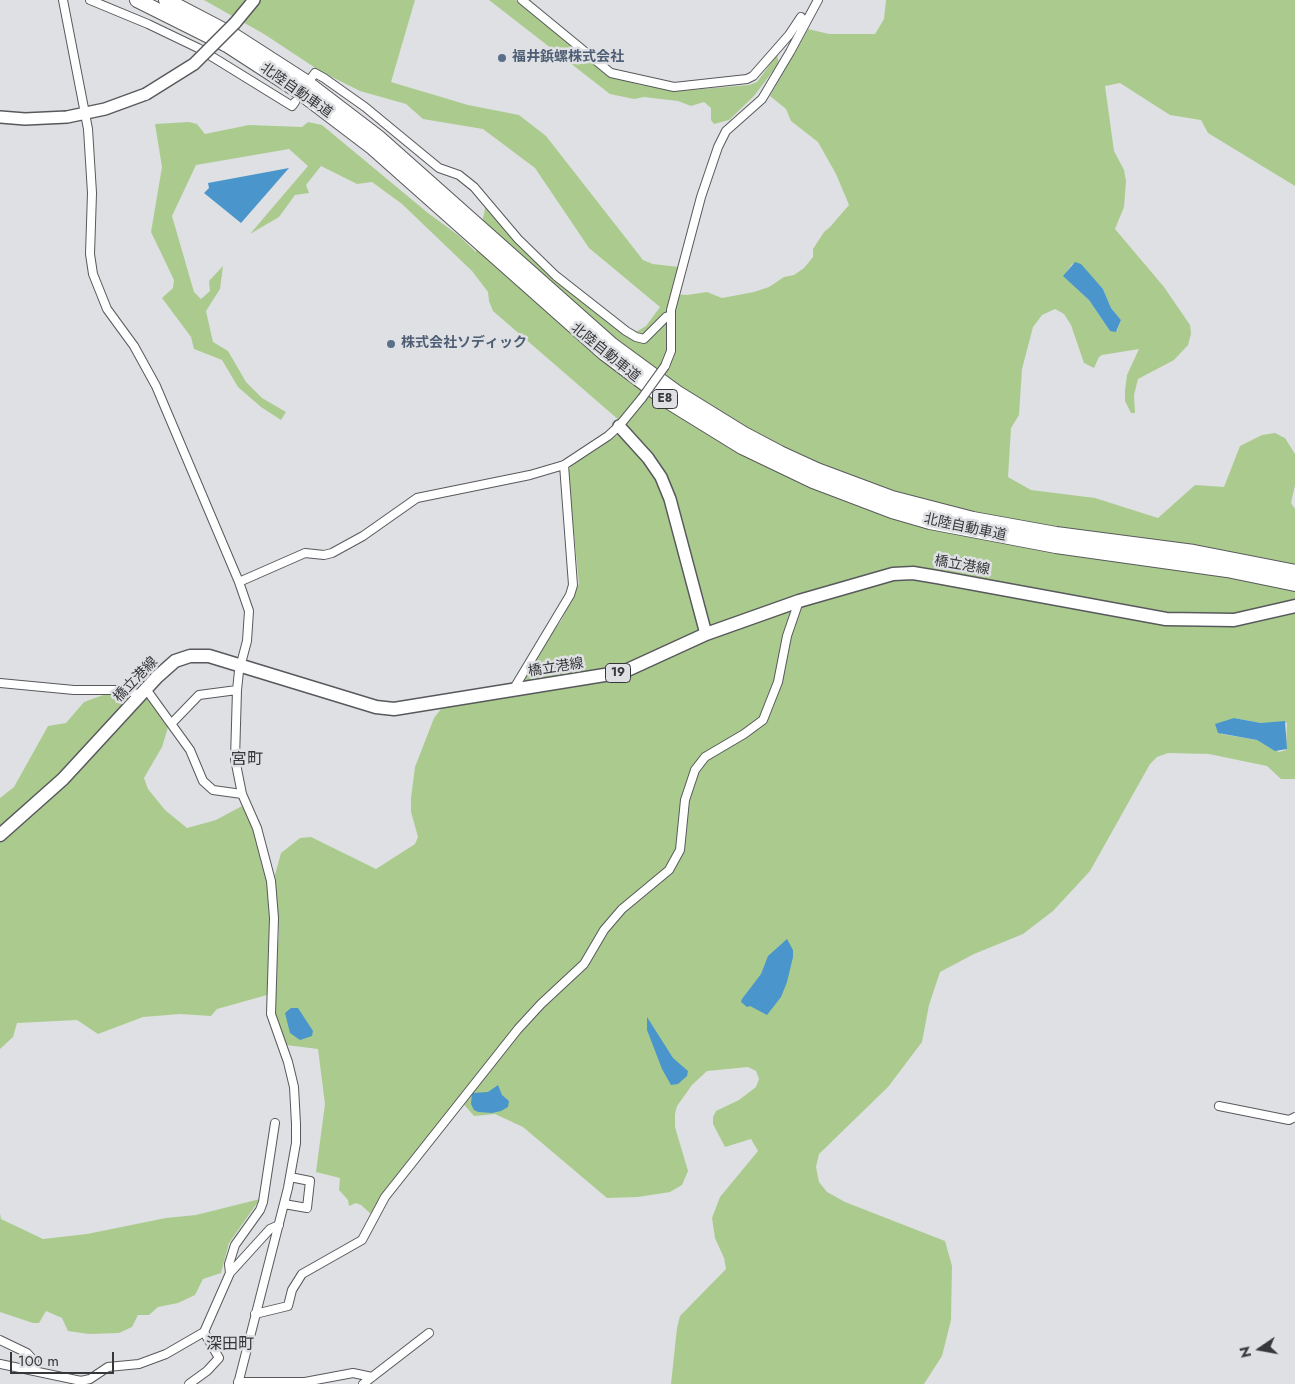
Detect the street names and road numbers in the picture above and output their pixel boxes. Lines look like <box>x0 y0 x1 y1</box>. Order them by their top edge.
street label: 北陸自動車道 <box>257 60 335 122</box>
street label: 北陸自動車道 <box>567 320 643 386</box>
road number: E8 <box>652 389 678 408</box>
street label: 北陸自動車道 <box>922 511 1008 545</box>
street label: 橋立港線 <box>933 553 991 579</box>
street label: 橋立港線 <box>111 654 161 706</box>
street label: 橋立港線 <box>527 655 585 681</box>
road number: 19 <box>606 664 630 682</box>

